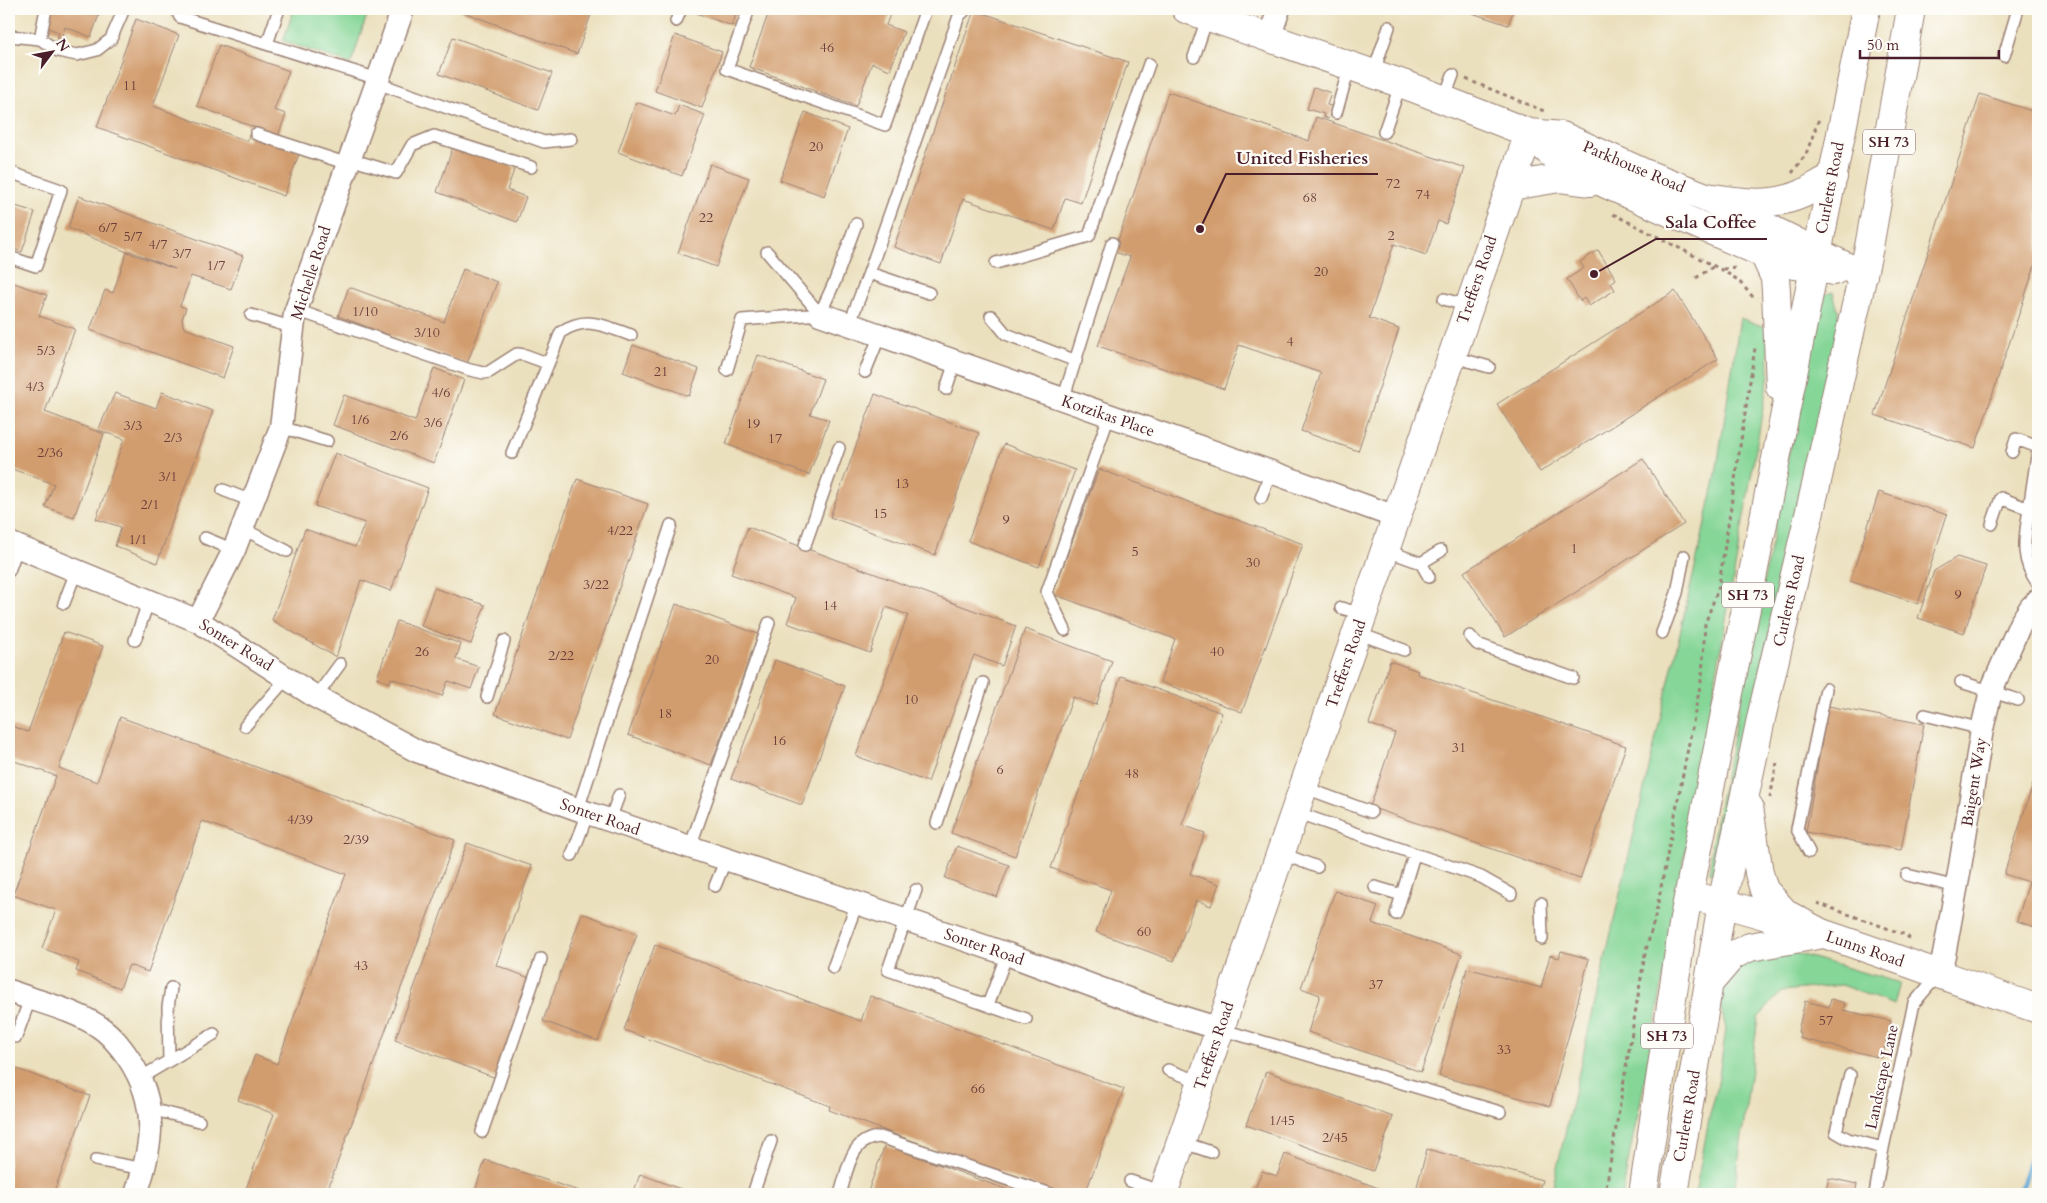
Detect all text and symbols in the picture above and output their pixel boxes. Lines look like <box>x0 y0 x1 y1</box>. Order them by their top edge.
north arrow <box>28 28 78 78</box>
scale bar <box>1860 28 1998 60</box>
text: N <box>51 35 74 56</box>
text: 50 m <box>1867 35 1899 55</box>
house number: 46 <box>820 38 834 57</box>
house number: 11 <box>123 76 137 95</box>
road number: SH 73 <box>1863 130 1915 154</box>
street label: Parkhouse Road <box>1580 136 1689 199</box>
house number: 20 <box>809 137 823 156</box>
street label: Curletts Road <box>1810 140 1850 236</box>
callout: United Fisheries <box>1226 141 1378 174</box>
text: United Fisheries <box>1236 146 1368 171</box>
house number: 72 <box>1386 174 1400 193</box>
house number: 74 <box>1416 185 1430 204</box>
house number: 68 <box>1303 188 1317 207</box>
callout: Sala Coffee <box>1656 206 1767 239</box>
house number: 22 <box>699 208 713 227</box>
text: Sala Coffee <box>1665 210 1757 235</box>
house number: 6/7 <box>99 218 117 237</box>
street label: Michelle Road <box>285 223 337 323</box>
house number: 2 <box>1387 226 1395 245</box>
house number: 5/7 <box>124 227 142 246</box>
street label: Treffers Road <box>1452 232 1503 327</box>
house number: 4/7 <box>149 235 167 254</box>
house number: 3/7 <box>173 244 191 263</box>
house number: 1/7 <box>207 256 225 275</box>
house number: 20 <box>1314 262 1328 281</box>
house number: 1/10 <box>352 302 378 321</box>
house number: 3/10 <box>414 323 440 342</box>
house number: 4 <box>1286 332 1294 351</box>
house number: 5/3 <box>37 341 55 360</box>
house number: 21 <box>654 362 668 381</box>
house number: 4/3 <box>26 377 44 396</box>
house number: 4/6 <box>432 383 450 402</box>
street label: Kotzikas Place <box>1058 390 1158 442</box>
house number: 1/6 <box>351 410 369 429</box>
house number: 3/6 <box>424 413 442 432</box>
house number: 19 <box>746 414 760 433</box>
house number: 3/3 <box>124 416 142 435</box>
house number: 2/6 <box>390 426 408 445</box>
house number: 2/3 <box>164 428 182 447</box>
house number: 17 <box>768 429 782 448</box>
house number: 2/36 <box>37 443 63 462</box>
house number: 3/1 <box>159 467 177 486</box>
house number: 13 <box>895 474 909 493</box>
house number: 2/1 <box>141 495 159 514</box>
house number: 15 <box>873 504 887 523</box>
house number: 9 <box>1002 510 1010 529</box>
house number: 4/22 <box>607 521 633 540</box>
house number: 1/1 <box>129 530 147 549</box>
house number: 1 <box>1570 539 1578 558</box>
house number: 5 <box>1131 542 1139 561</box>
house number: 30 <box>1246 553 1260 572</box>
street label: Curletts Road <box>1768 553 1810 649</box>
house number: 3/22 <box>583 575 609 594</box>
road number: SH 73 <box>1722 582 1774 608</box>
house number: 9 <box>1954 585 1962 604</box>
house number: 14 <box>823 596 837 615</box>
street label: Sonter Road <box>195 614 278 677</box>
street label: Treffers Road <box>1321 616 1372 711</box>
house number: 26 <box>415 642 429 661</box>
house number: 40 <box>1210 642 1224 661</box>
house number: 2/22 <box>548 646 574 665</box>
house number: 20 <box>705 650 719 669</box>
house number: 10 <box>904 690 918 709</box>
house number: 18 <box>658 704 672 723</box>
house number: 16 <box>772 731 786 750</box>
street label: Baigent Way <box>1956 735 1992 828</box>
house number: 31 <box>1452 738 1466 757</box>
house number: 6 <box>996 760 1004 779</box>
house number: 48 <box>1125 764 1139 783</box>
street label: Sonter Road <box>557 793 643 841</box>
house number: 4/39 <box>287 810 313 829</box>
house number: 2/39 <box>343 830 369 849</box>
house number: 60 <box>1137 922 1151 941</box>
street label: Sonter Road <box>941 923 1027 971</box>
street label: Lunns Road <box>1823 925 1908 973</box>
house number: 43 <box>354 956 368 975</box>
house number: 37 <box>1369 975 1383 994</box>
street label: Treffers Road <box>1189 998 1240 1093</box>
house number: 57 <box>1819 1011 1833 1030</box>
street label: Landscape Lane <box>1860 1022 1904 1132</box>
road number: SH 73 <box>1641 1024 1693 1048</box>
house number: 33 <box>1497 1040 1511 1059</box>
street label: Curletts Road <box>1668 1068 1706 1164</box>
house number: 66 <box>971 1079 985 1098</box>
house number: 1/45 <box>1269 1111 1295 1130</box>
house number: 2/45 <box>1322 1128 1348 1147</box>

